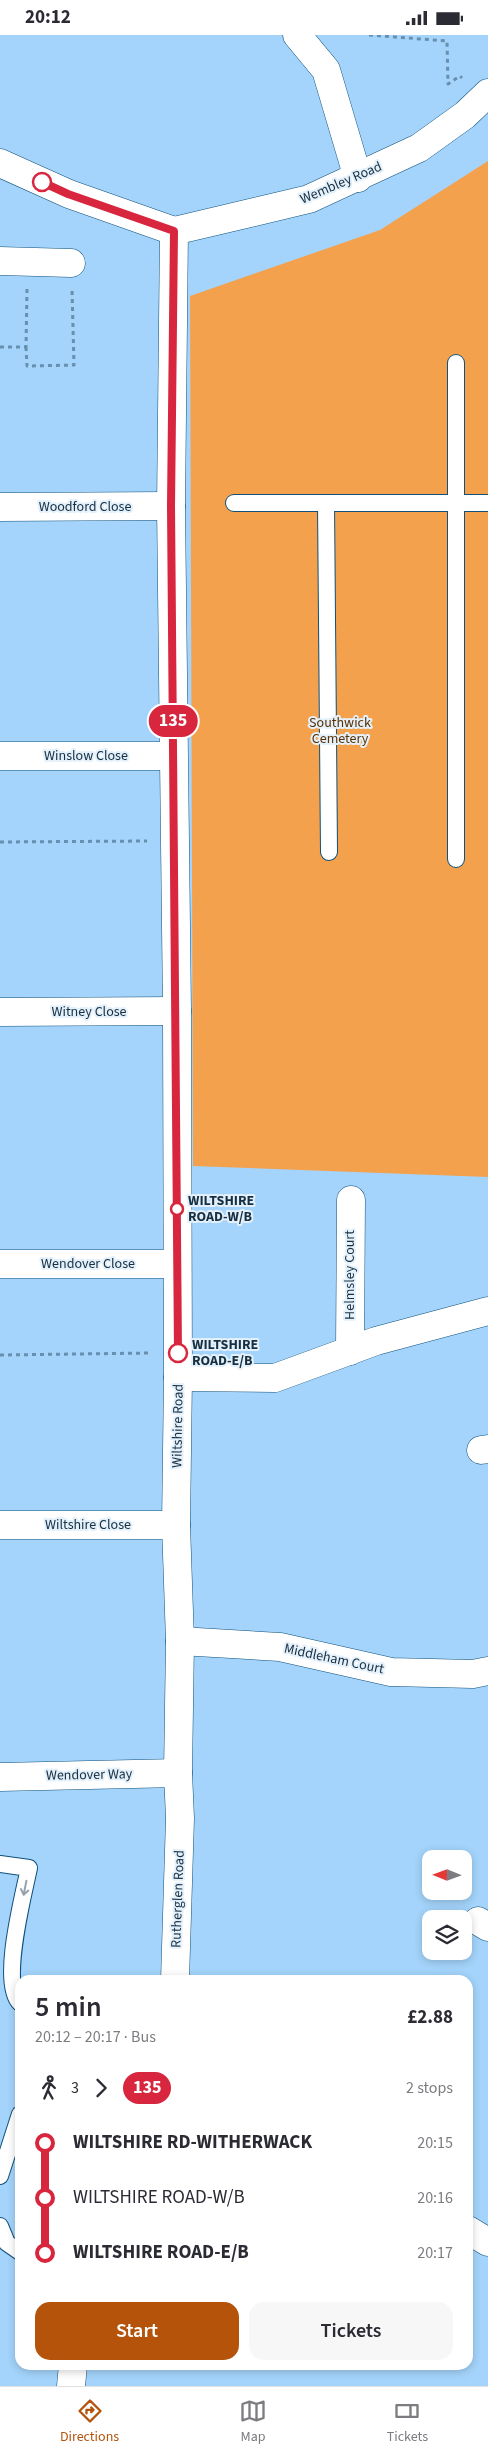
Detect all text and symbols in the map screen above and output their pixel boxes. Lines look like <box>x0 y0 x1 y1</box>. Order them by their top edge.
text: 20:12 <box>25 4 71 31</box>
street label: Wembley Road <box>297 157 385 209</box>
unlabelled marker <box>32 172 52 192</box>
street label: Woodford Close <box>39 497 131 517</box>
line badge: 135 <box>144 705 202 737</box>
text: 135 <box>159 708 187 733</box>
park label: Southwick Cemetery <box>309 713 371 749</box>
street label: Winslow Close <box>44 746 128 766</box>
street label: Witney Close <box>51 1002 127 1022</box>
place label: WILTSHIRE ROAD-W/B <box>188 1191 254 1227</box>
marker: WILTSHIRE ROAD-W/B <box>170 1202 184 1216</box>
street label: Helmsley Court <box>340 1230 360 1320</box>
street label: Wendover Close <box>41 1254 135 1274</box>
place label: WILTSHIRE ROAD-E/B <box>192 1335 258 1371</box>
marker: WILTSHIRE ROAD-E/B <box>168 1343 188 1363</box>
street label: Wiltshire Road <box>167 1384 189 1468</box>
street label: Wiltshire Close <box>45 1515 131 1535</box>
street label: Middleham Court <box>282 1639 386 1679</box>
street label: Wendover Way <box>46 1764 133 1786</box>
street label: Rutherglen Road <box>166 1850 190 1948</box>
north arrow <box>422 1850 472 1900</box>
map controls <box>422 1850 472 1960</box>
one-way arrow <box>20 1879 29 1895</box>
button: layers <box>422 1910 472 1960</box>
text: 5 min <box>35 1987 102 2027</box>
text: £2.88 <box>407 2004 453 2031</box>
text: 20:12 – 20:17 · Bus <box>35 2026 156 2048</box>
icon: walk <box>35 2074 63 2102</box>
icon: forward <box>87 2074 115 2102</box>
text: 135 <box>133 2075 161 2100</box>
text: 3 <box>71 2077 79 2099</box>
text: 2 stops <box>406 2077 453 2099</box>
text: WILTSHIRE RD-WITHERWACK <box>73 2129 312 2156</box>
text: 20:15 <box>417 2132 453 2154</box>
text: WILTSHIRE ROAD-W/B <box>73 2184 245 2211</box>
text: 20:16 <box>417 2187 453 2209</box>
text: WILTSHIRE ROAD-E/B <box>73 2239 249 2266</box>
text: 20:17 <box>417 2242 453 2264</box>
button: Start <box>35 2302 239 2360</box>
button: Tickets <box>249 2302 453 2360</box>
tab: Directions <box>60 2397 119 2447</box>
tab: Map <box>239 2397 267 2447</box>
tab: Tickets <box>387 2397 428 2447</box>

